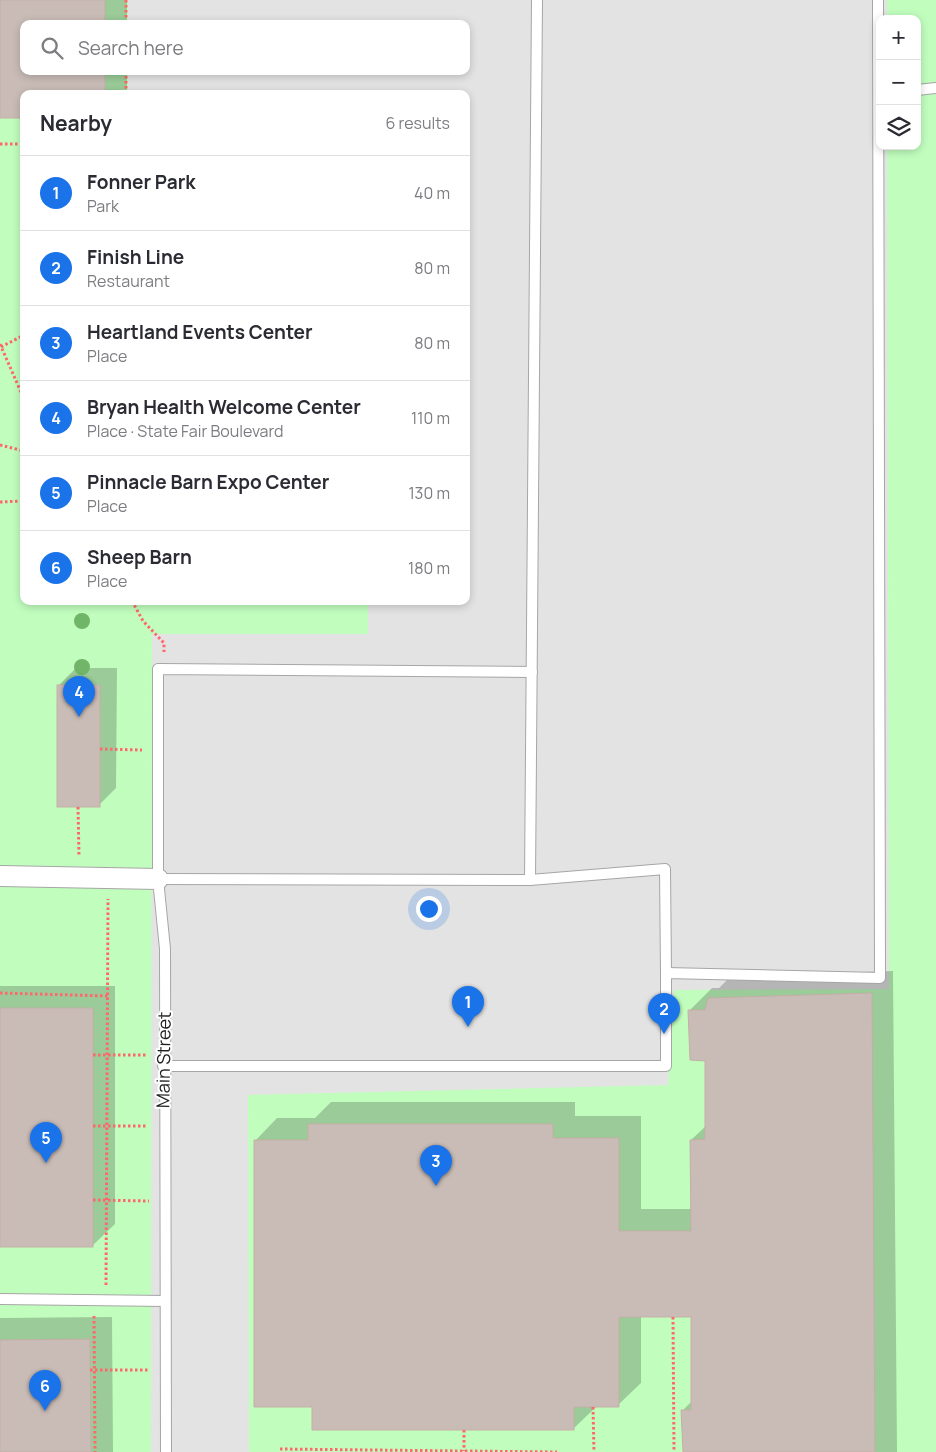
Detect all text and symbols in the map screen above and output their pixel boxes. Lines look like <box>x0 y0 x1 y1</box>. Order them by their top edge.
map controls <box>876 15 921 150</box>
button: + <box>876 15 921 60</box>
search box <box>20 20 470 75</box>
icon: search <box>38 34 66 62</box>
text: Search here <box>78 35 184 61</box>
button: − <box>876 60 921 105</box>
button: layers <box>876 105 921 150</box>
text: Nearby <box>40 109 112 137</box>
text: 6 results <box>385 112 450 134</box>
text: Fonner Park <box>87 169 195 195</box>
text: 1 <box>52 182 60 204</box>
text: 40 m <box>414 182 450 204</box>
text: Park <box>87 195 119 217</box>
text: Finish Line <box>87 244 184 270</box>
text: 2 <box>51 257 61 279</box>
text: 80 m <box>414 257 450 279</box>
text: Restaurant <box>87 270 170 292</box>
text: Heartland Events Center <box>87 319 313 345</box>
text: 3 <box>51 332 61 354</box>
text: 80 m <box>414 332 450 354</box>
text: Place <box>87 345 127 367</box>
text: Bryan Health Welcome Center <box>87 394 361 420</box>
text: 4 <box>51 407 61 429</box>
text: 110 m <box>411 407 450 429</box>
text: Place · State Fair Boulevard <box>87 420 284 442</box>
text: Pinnacle Barn Expo Center <box>87 469 329 495</box>
text: 5 <box>51 482 61 504</box>
text: 130 m <box>408 482 450 504</box>
text: Place <box>87 495 127 517</box>
text: Sheep Barn <box>87 544 192 570</box>
text: 6 <box>51 557 61 579</box>
text: 180 m <box>408 557 450 579</box>
text: Place <box>87 570 127 592</box>
pin: 4 <box>63 676 95 717</box>
your location <box>416 896 442 922</box>
pin: 1 <box>452 986 484 1027</box>
pin: 2 <box>648 993 680 1034</box>
street label: Main Street <box>150 1012 176 1108</box>
pin: 5 <box>30 1122 62 1163</box>
pin: 3 <box>420 1145 452 1186</box>
pin: 6 <box>29 1370 61 1411</box>

